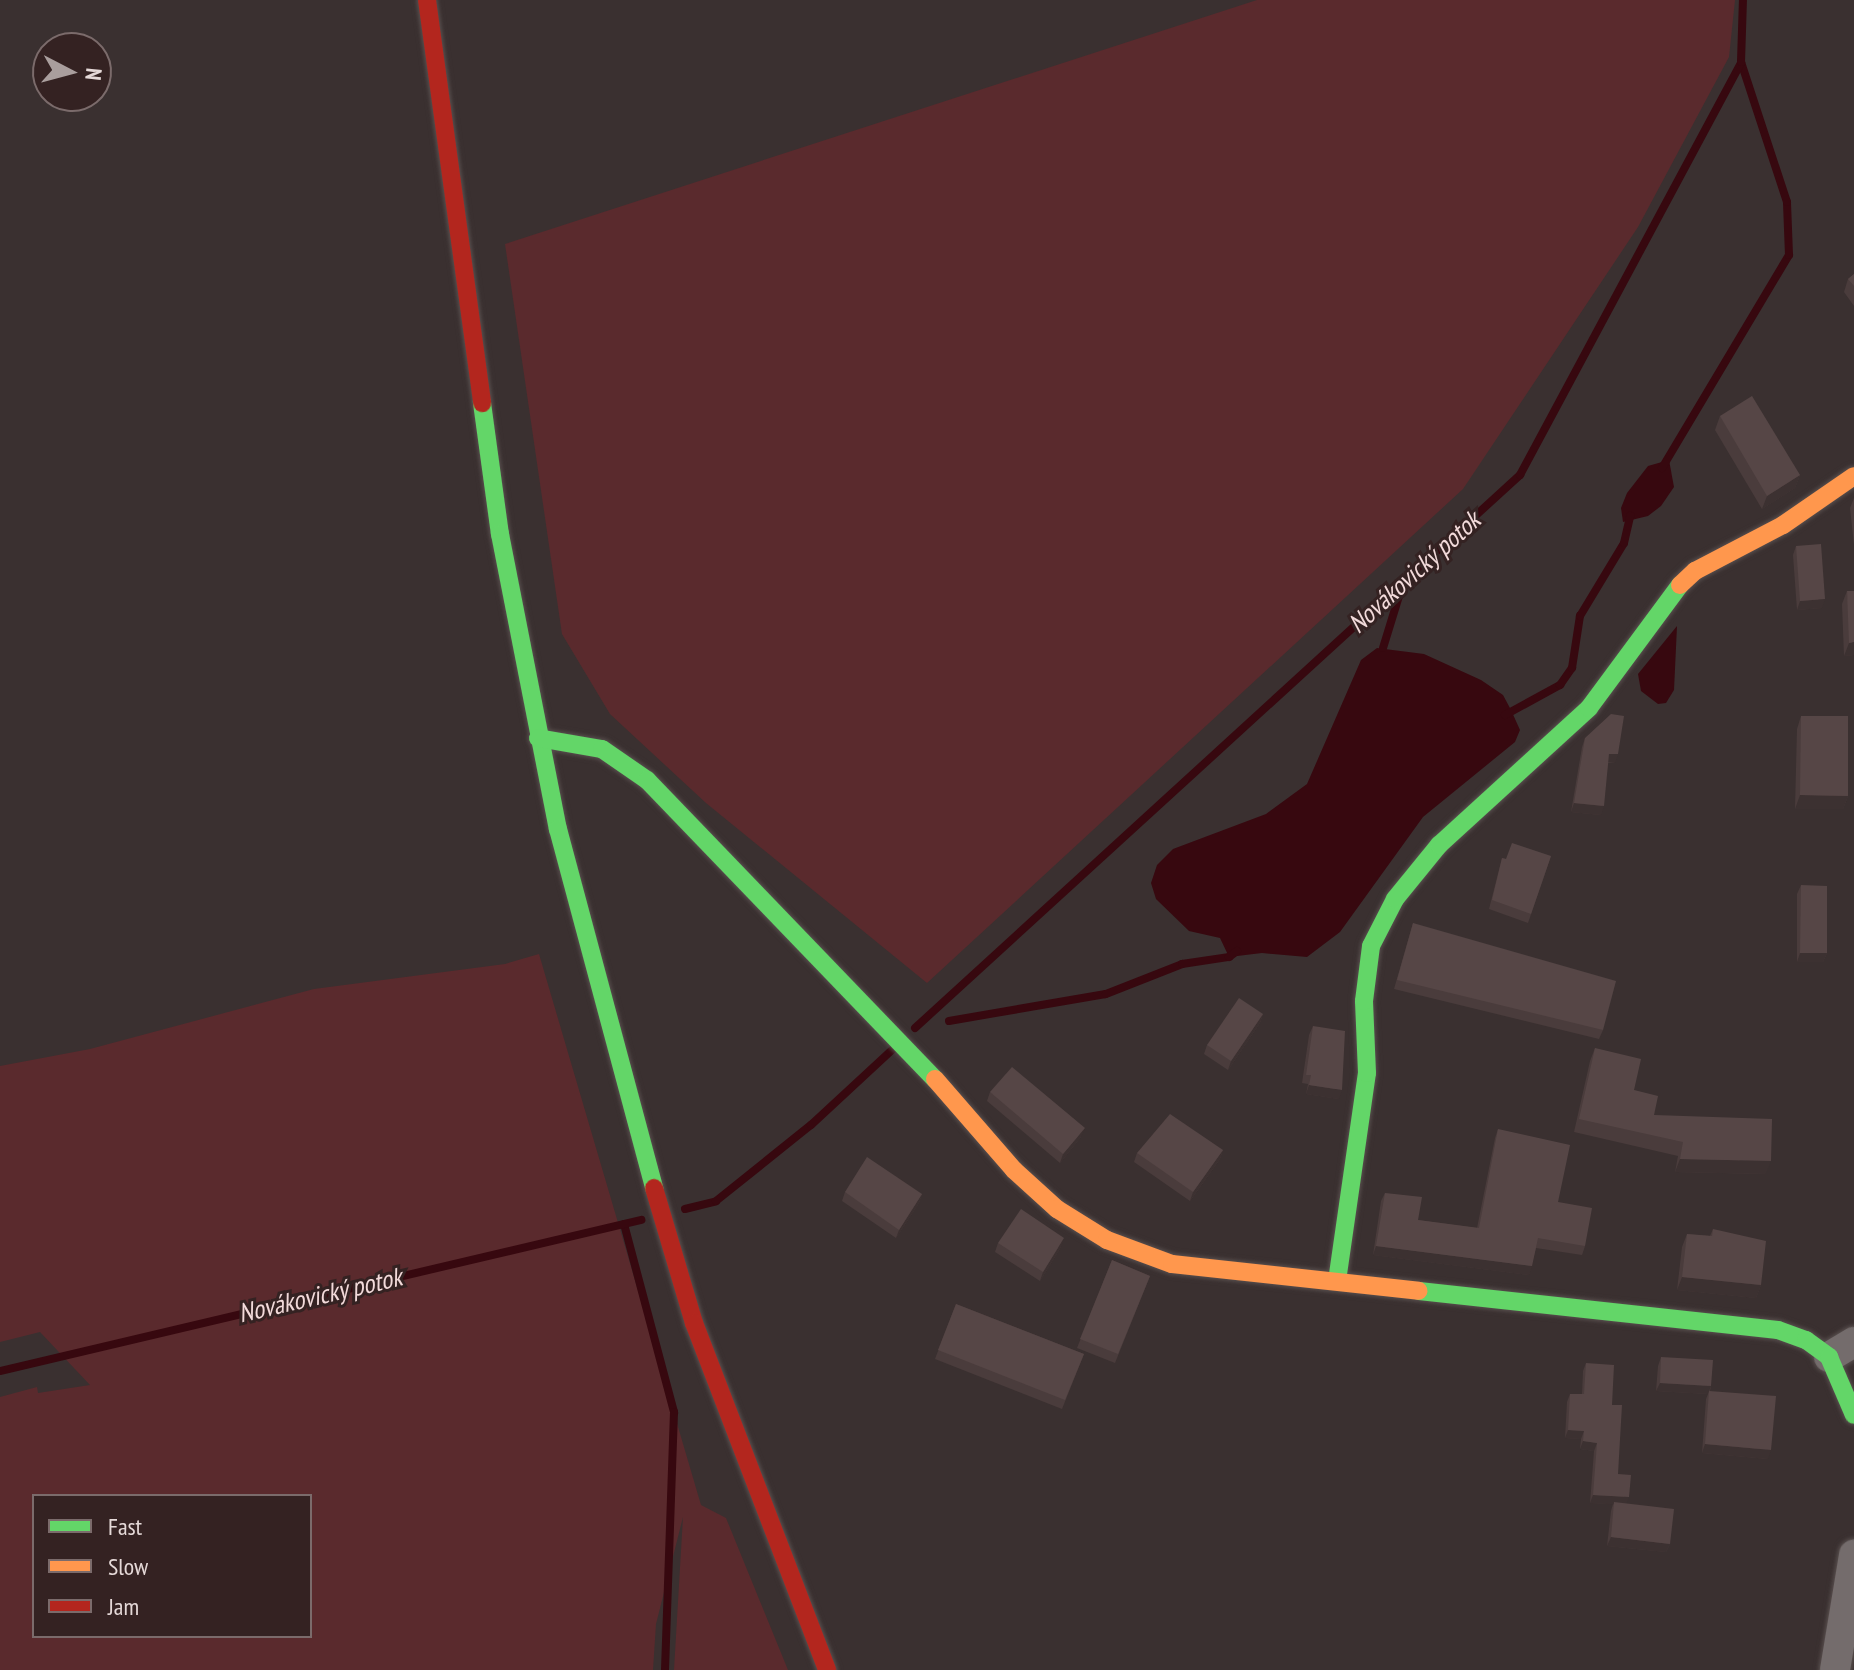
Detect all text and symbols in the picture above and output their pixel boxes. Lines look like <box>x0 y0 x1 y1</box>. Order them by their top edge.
north arrow <box>32 32 112 112</box>
text: N <box>79 67 108 82</box>
water label: Novákovický potok <box>1341 504 1487 640</box>
water label: Novákovický potok <box>235 1261 405 1329</box>
legend <box>32 1494 312 1638</box>
text: Fast <box>108 1511 142 1542</box>
text: Slow <box>108 1551 148 1582</box>
text: Jam <box>108 1591 139 1622</box>

